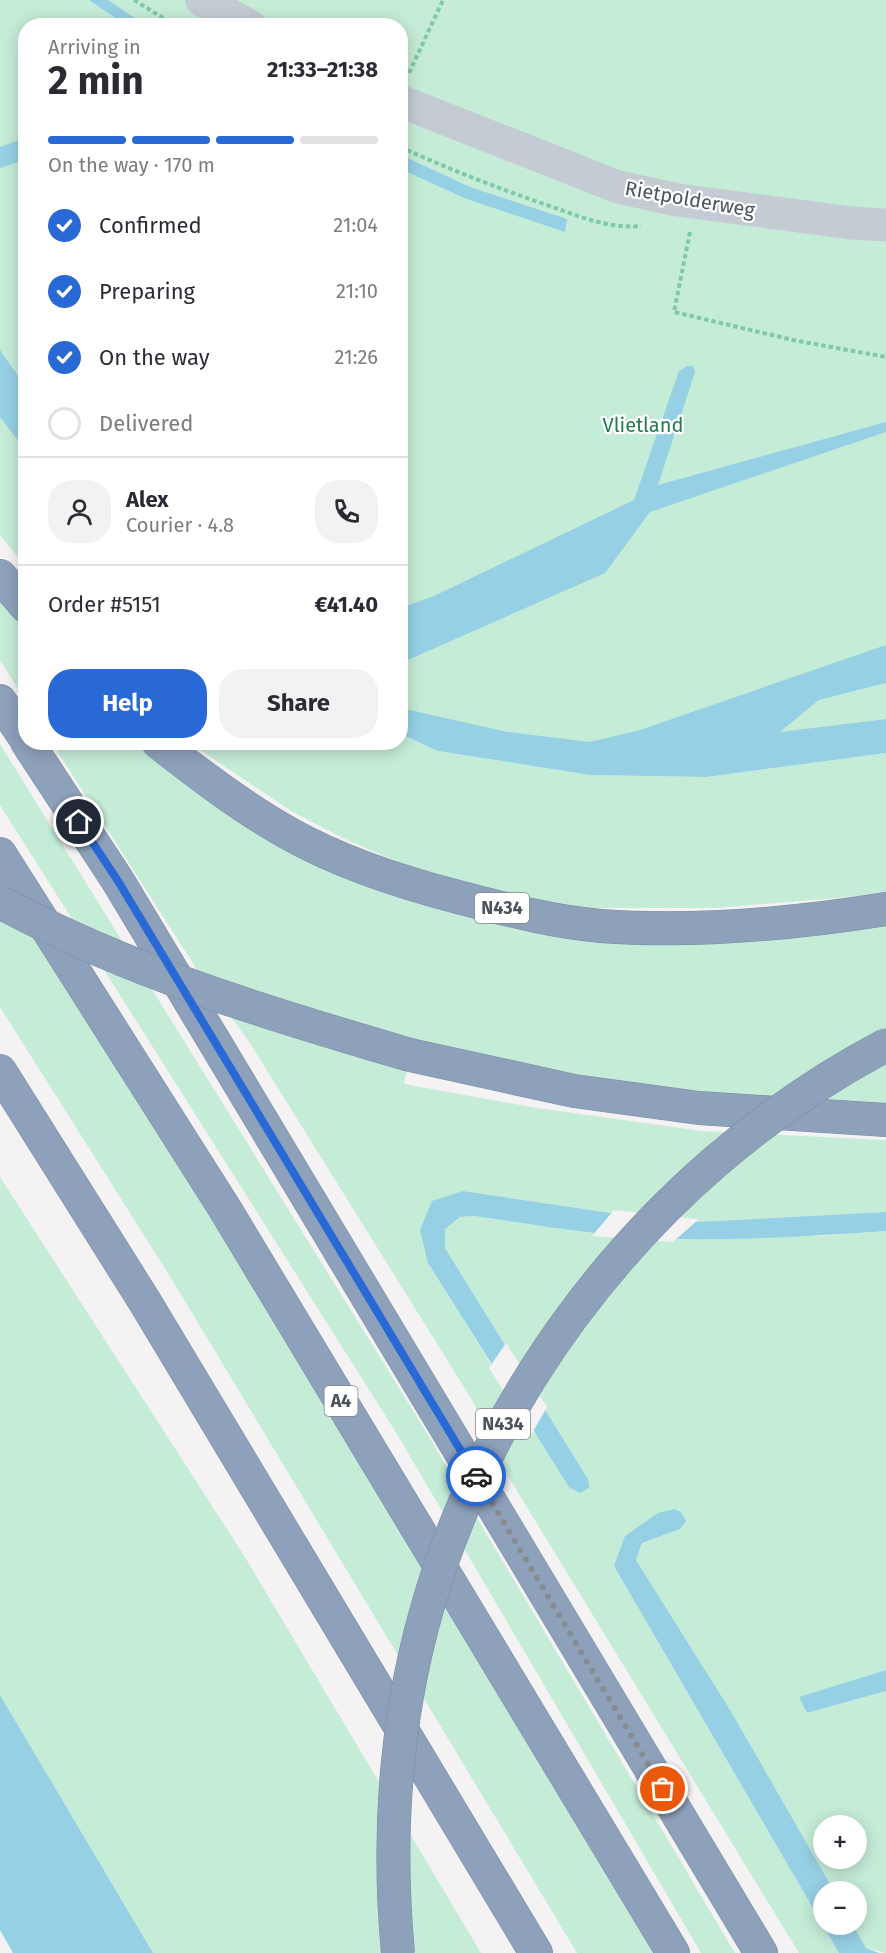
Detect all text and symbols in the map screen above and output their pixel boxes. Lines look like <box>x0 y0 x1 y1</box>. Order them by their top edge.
text: Arriving in <box>48 35 141 59</box>
text: 21:33–21:38 <box>267 56 378 83</box>
text: 2 min <box>48 58 144 104</box>
text: On the way · 170 m <box>48 153 215 177</box>
street label: Rietpolderweg <box>623 176 757 222</box>
icon: check <box>48 209 81 242</box>
text: Confirmed <box>99 212 202 239</box>
text: 21:04 <box>333 213 378 237</box>
icon: check <box>48 275 81 308</box>
text: Preparing <box>99 278 195 305</box>
text: 21:10 <box>336 279 378 303</box>
icon: check <box>48 341 81 374</box>
text: On the way <box>99 344 210 371</box>
text: 21:26 <box>335 345 378 369</box>
text: Delivered <box>99 410 194 437</box>
park label: Vlietland <box>603 413 683 437</box>
button: person <box>48 480 111 543</box>
button: phone <box>315 480 378 543</box>
text: Alex <box>126 486 169 513</box>
text: Courier · 4.8 <box>126 513 234 537</box>
text: Order #5151 <box>48 591 161 618</box>
text: €41.40 <box>315 591 378 618</box>
button: Help <box>48 669 207 738</box>
button: Share <box>219 669 378 738</box>
pin <box>53 796 104 847</box>
icon: home <box>62 805 95 838</box>
road number: N434 <box>475 893 529 923</box>
road number: A4 <box>324 1386 358 1416</box>
road number: N434 <box>476 1409 530 1439</box>
courier <box>446 1446 506 1506</box>
icon: car <box>460 1460 493 1493</box>
pin <box>637 1763 688 1814</box>
icon: bag <box>646 1772 679 1805</box>
map controls <box>813 1815 867 1935</box>
button: + <box>813 1815 867 1869</box>
button: − <box>813 1881 867 1935</box>

